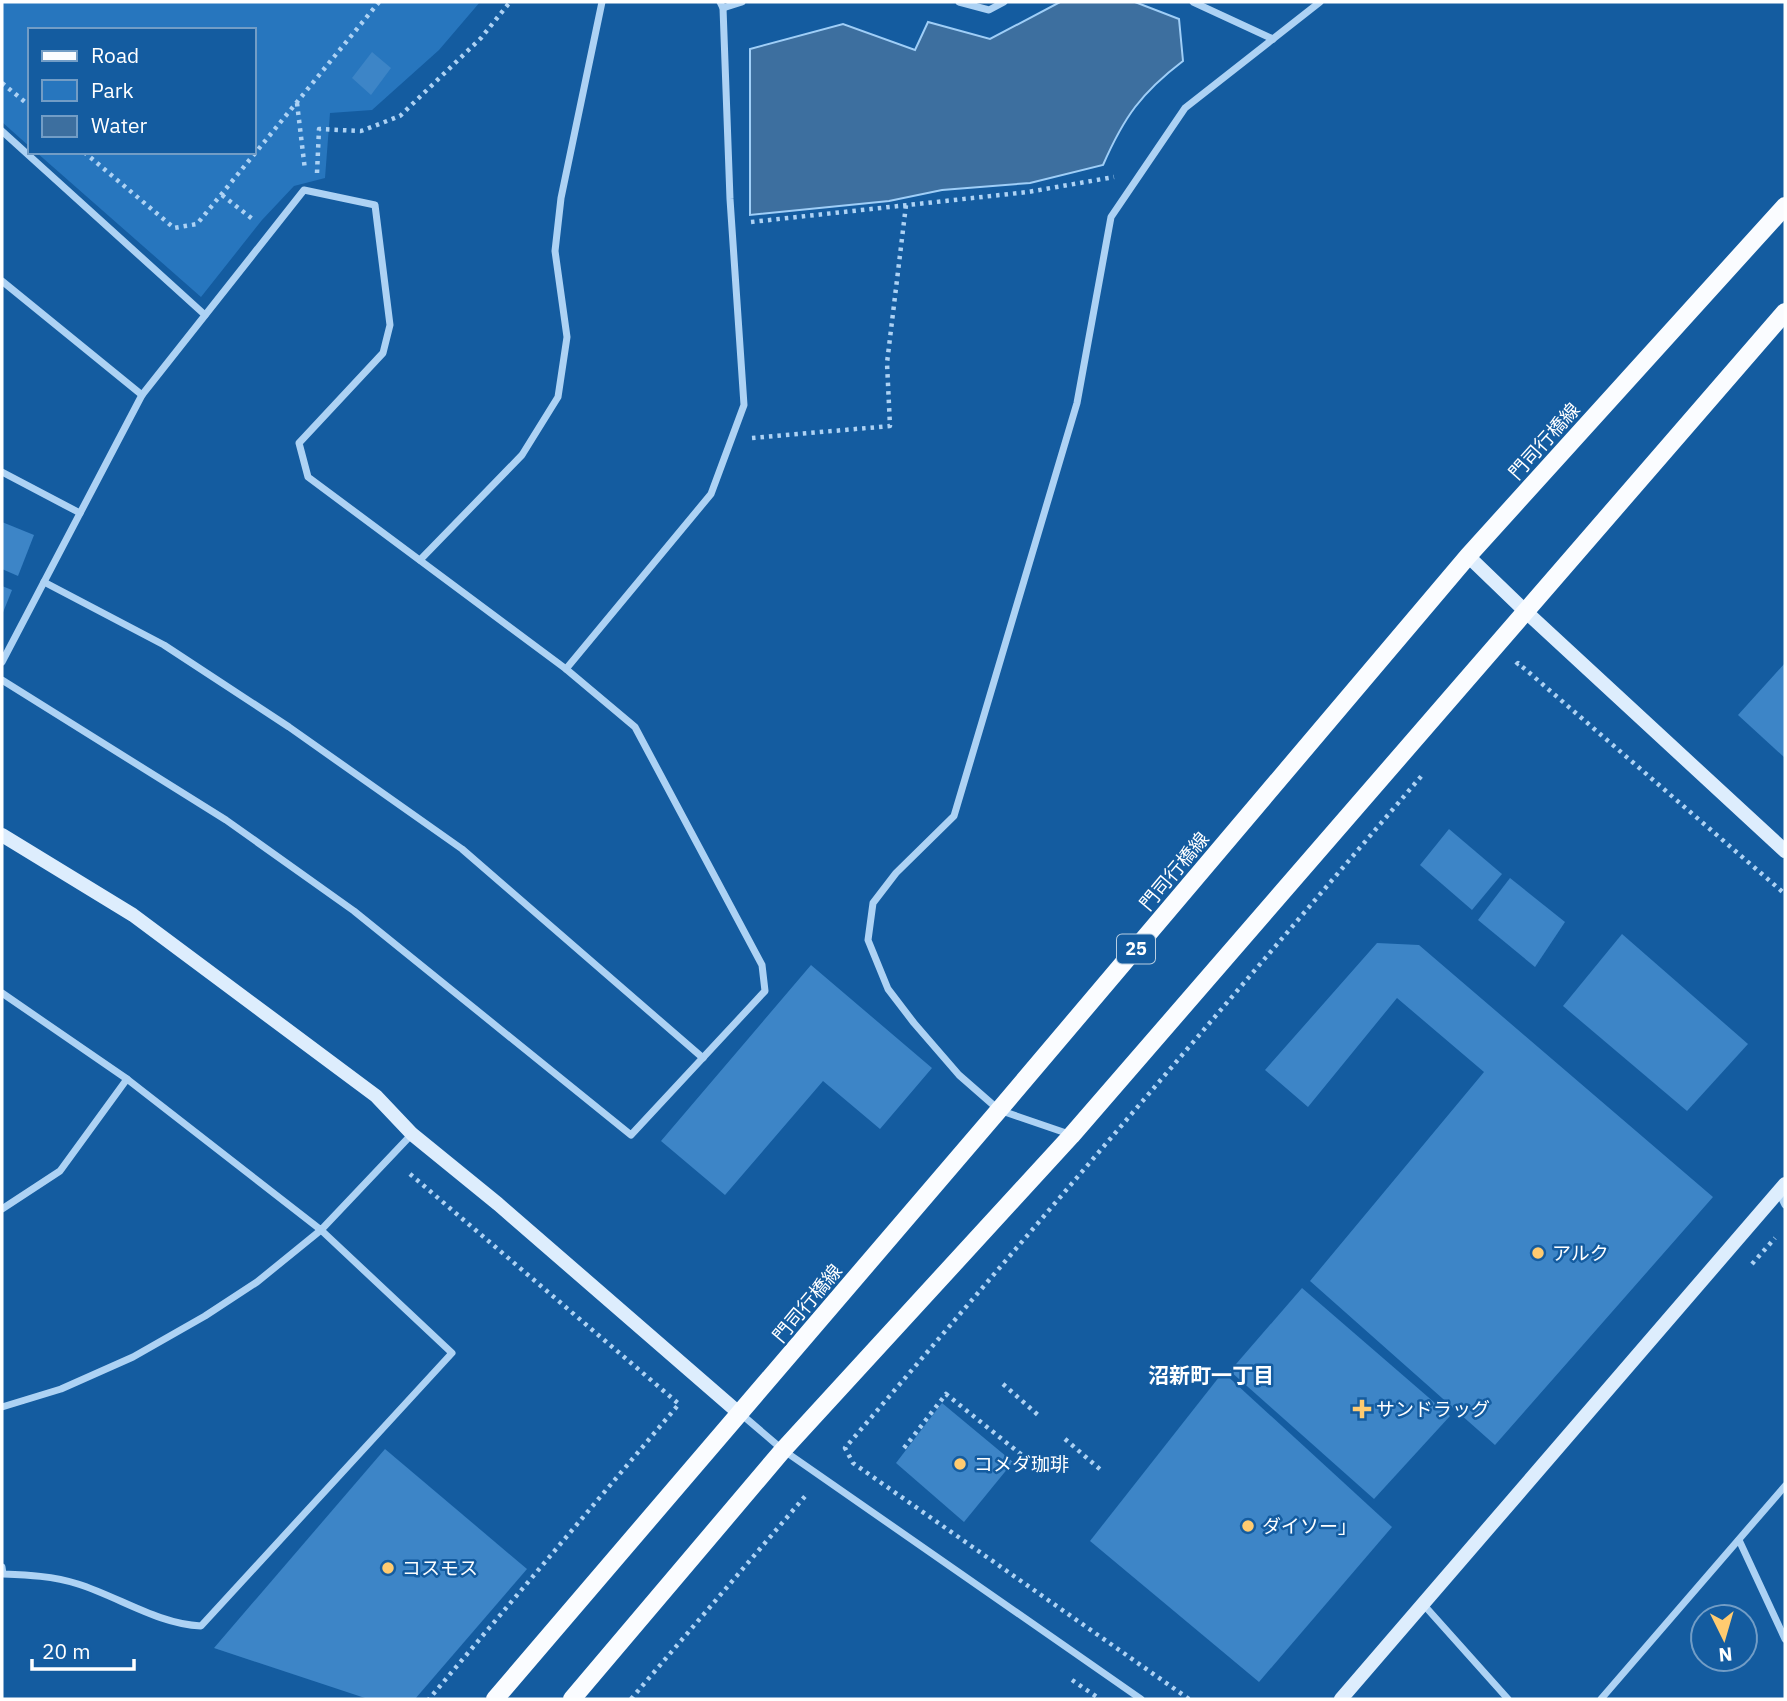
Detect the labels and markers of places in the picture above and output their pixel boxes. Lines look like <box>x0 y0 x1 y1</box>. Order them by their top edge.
place label: アルク <box>1552 1241 1609 1265</box>
marker: アルク <box>1530 1245 1546 1261</box>
place label: サンドラッグ <box>1376 1397 1490 1421</box>
marker: サンドラッグ <box>1354 1401 1370 1417</box>
place label: コメダ珈琲 <box>974 1452 1069 1476</box>
marker: コメダ珈琲 <box>952 1456 968 1472</box>
place label: ダイソー」 <box>1262 1514 1357 1538</box>
marker: ダイソー」 <box>1240 1518 1256 1534</box>
place label: コスモス <box>402 1556 478 1580</box>
marker: コスモス <box>380 1560 396 1576</box>

